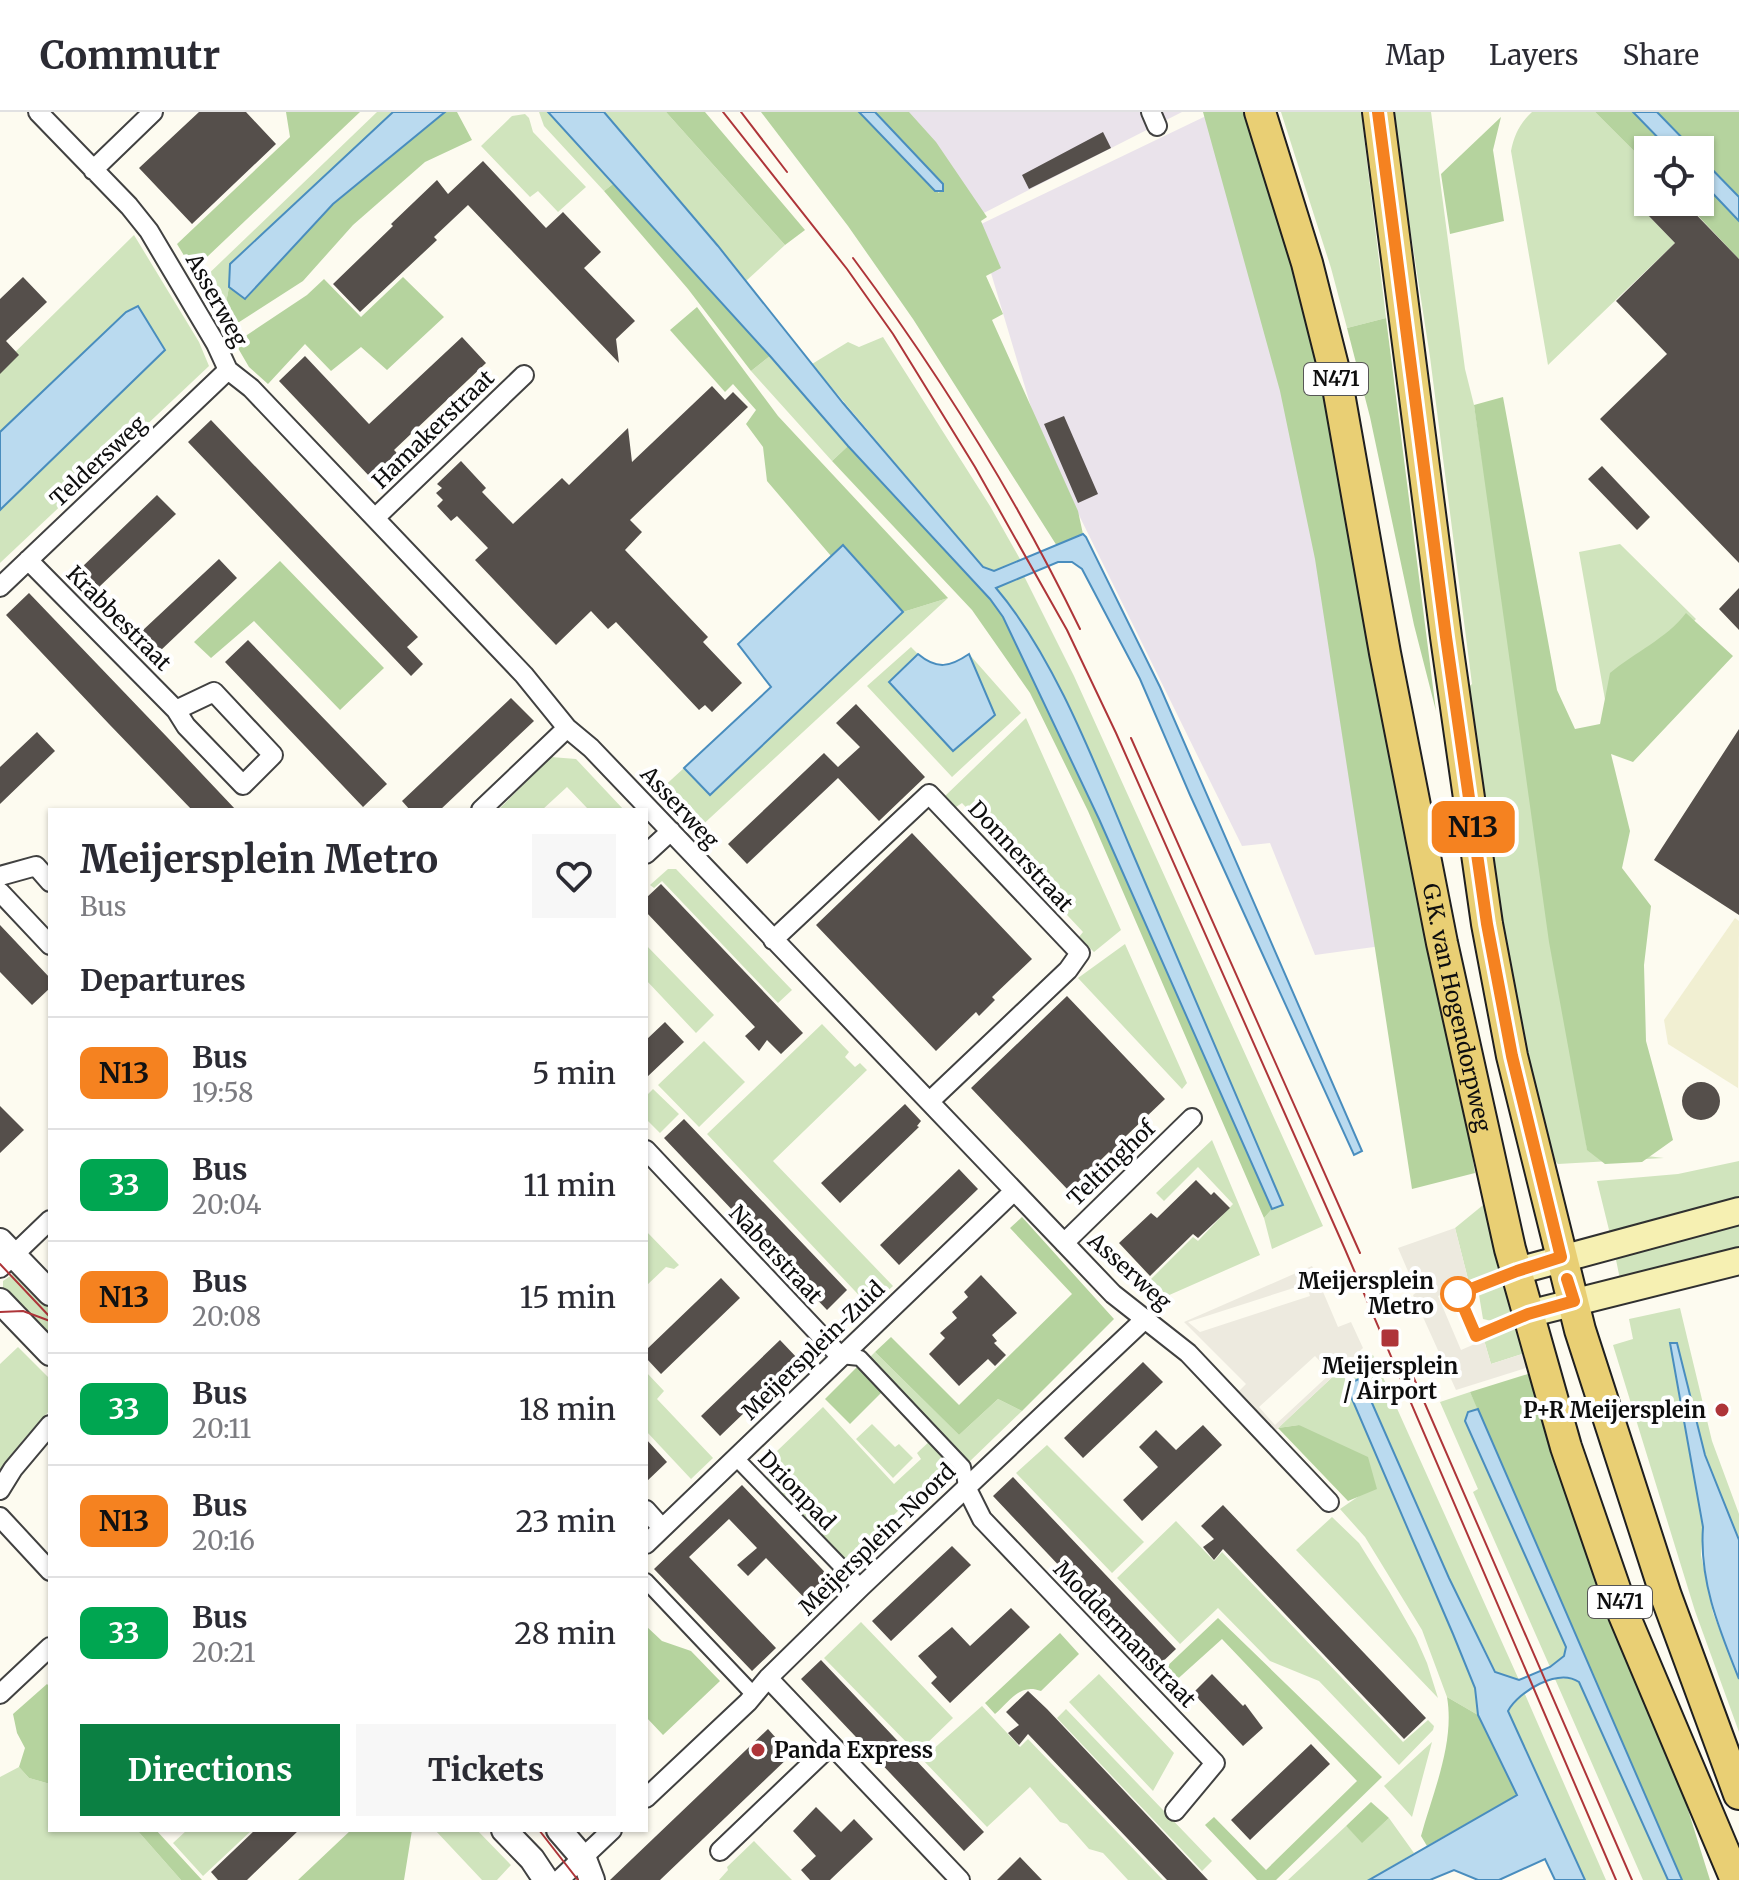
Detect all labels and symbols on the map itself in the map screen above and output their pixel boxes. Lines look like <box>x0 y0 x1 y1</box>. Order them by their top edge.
street label: Asserweg <box>179 248 254 352</box>
road number: N471 <box>1304 363 1368 395</box>
street label: Hamakerstraat <box>366 364 500 494</box>
street label: Teldersweg <box>44 409 152 513</box>
street label: Krabbestraat <box>61 560 178 677</box>
street label: Asserweg <box>634 759 725 854</box>
street label: Donnerstraat <box>963 795 1080 918</box>
line badge: N13 <box>1427 801 1519 853</box>
street label: G.K. van Hogendorpweg <box>1417 881 1498 1135</box>
street label: Teltinghof <box>1061 1113 1162 1212</box>
street label: Naberstraat <box>723 1199 829 1309</box>
street label: Asserweg <box>1082 1226 1177 1316</box>
place label: Meijersplein Metro <box>1298 1267 1434 1320</box>
street label: Meijersplein-Zuid <box>736 1275 890 1425</box>
marker: Meijersplein Metro <box>1441 1277 1475 1311</box>
marker: Meijersplein / Airport <box>1379 1327 1401 1349</box>
place label: Meijersplein / Airport <box>1322 1352 1458 1405</box>
place label: P+R Meijersplein <box>1523 1396 1706 1424</box>
marker: P+R Meijersplein <box>1713 1401 1731 1419</box>
street label: Drionpad <box>752 1444 842 1536</box>
street label: Meijersplein-Noord <box>793 1457 961 1621</box>
street label: Moddermanstraat <box>1048 1555 1202 1713</box>
road number: N471 <box>1588 1586 1652 1618</box>
place label: Panda Express <box>774 1736 933 1764</box>
marker: Panda Express <box>749 1741 767 1759</box>

